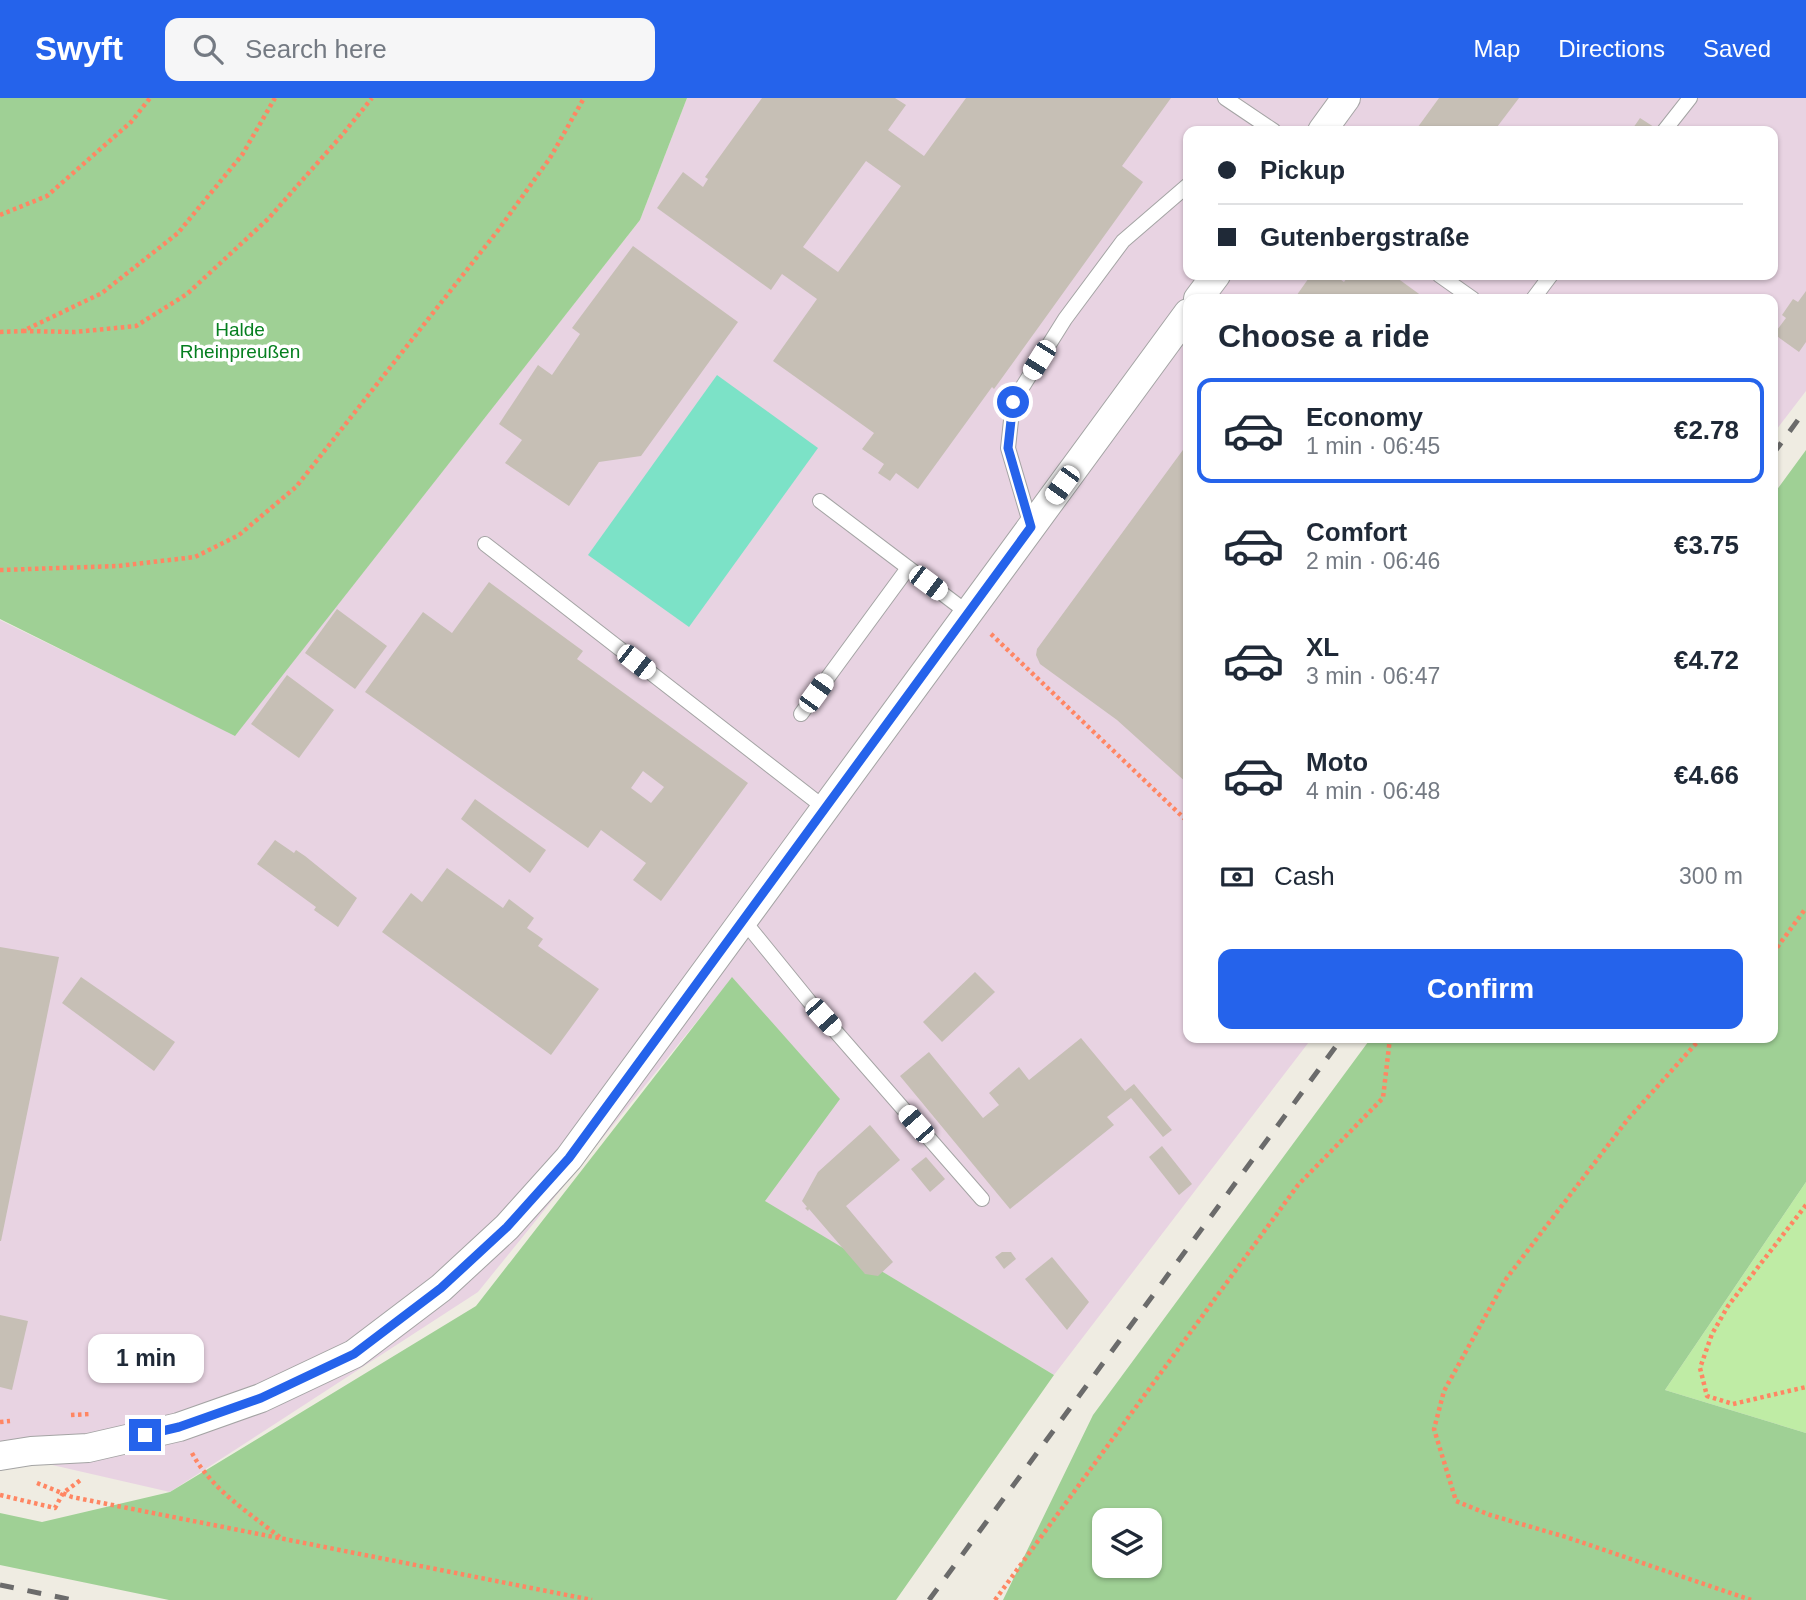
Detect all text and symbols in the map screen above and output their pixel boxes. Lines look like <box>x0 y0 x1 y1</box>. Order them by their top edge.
search box <box>165 18 655 81</box>
text: Swyft <box>35 30 123 67</box>
icon: search <box>189 30 227 68</box>
text: Search here <box>245 34 387 64</box>
text: Map <box>1474 35 1520 62</box>
text: Directions <box>1558 35 1665 62</box>
text: Saved <box>1703 35 1771 62</box>
text: Pickup <box>1260 155 1345 185</box>
text: Gutenbergstraße <box>1260 222 1470 252</box>
text: Choose a ride <box>1218 318 1430 354</box>
park label: Halde Rheinpreußen <box>180 319 300 362</box>
car <box>1019 337 1060 383</box>
route start <box>997 386 1029 418</box>
icon: car <box>1222 399 1285 462</box>
text: Economy <box>1306 402 1423 432</box>
text: €2.78 <box>1674 415 1739 445</box>
text: 1 min · 06:45 <box>1306 433 1440 459</box>
car <box>1042 462 1083 508</box>
icon: car <box>1222 514 1285 577</box>
text: Comfort <box>1306 517 1407 547</box>
text: €3.75 <box>1674 530 1739 560</box>
text: 2 min · 06:46 <box>1306 548 1440 574</box>
car <box>905 562 952 604</box>
icon: car <box>1222 629 1285 692</box>
text: XL <box>1306 632 1339 662</box>
car <box>613 641 660 683</box>
text: €4.72 <box>1674 645 1739 675</box>
text: 3 min · 06:47 <box>1306 663 1440 689</box>
car <box>796 670 837 716</box>
icon: car <box>1222 744 1285 807</box>
text: Moto <box>1306 747 1368 777</box>
text: €4.66 <box>1674 760 1739 790</box>
text: 4 min · 06:48 <box>1306 778 1440 804</box>
icon: cash <box>1218 858 1256 896</box>
text: Cash <box>1274 861 1335 891</box>
text: 300 m <box>1679 863 1743 889</box>
button: Confirm <box>1218 949 1743 1029</box>
car <box>802 994 845 1040</box>
car <box>895 1101 938 1147</box>
callout: 1 min <box>87 1334 203 1382</box>
text: 1 min <box>116 1345 176 1371</box>
route end <box>129 1419 161 1451</box>
map controls <box>1092 1508 1162 1578</box>
button: layers <box>1092 1508 1162 1578</box>

